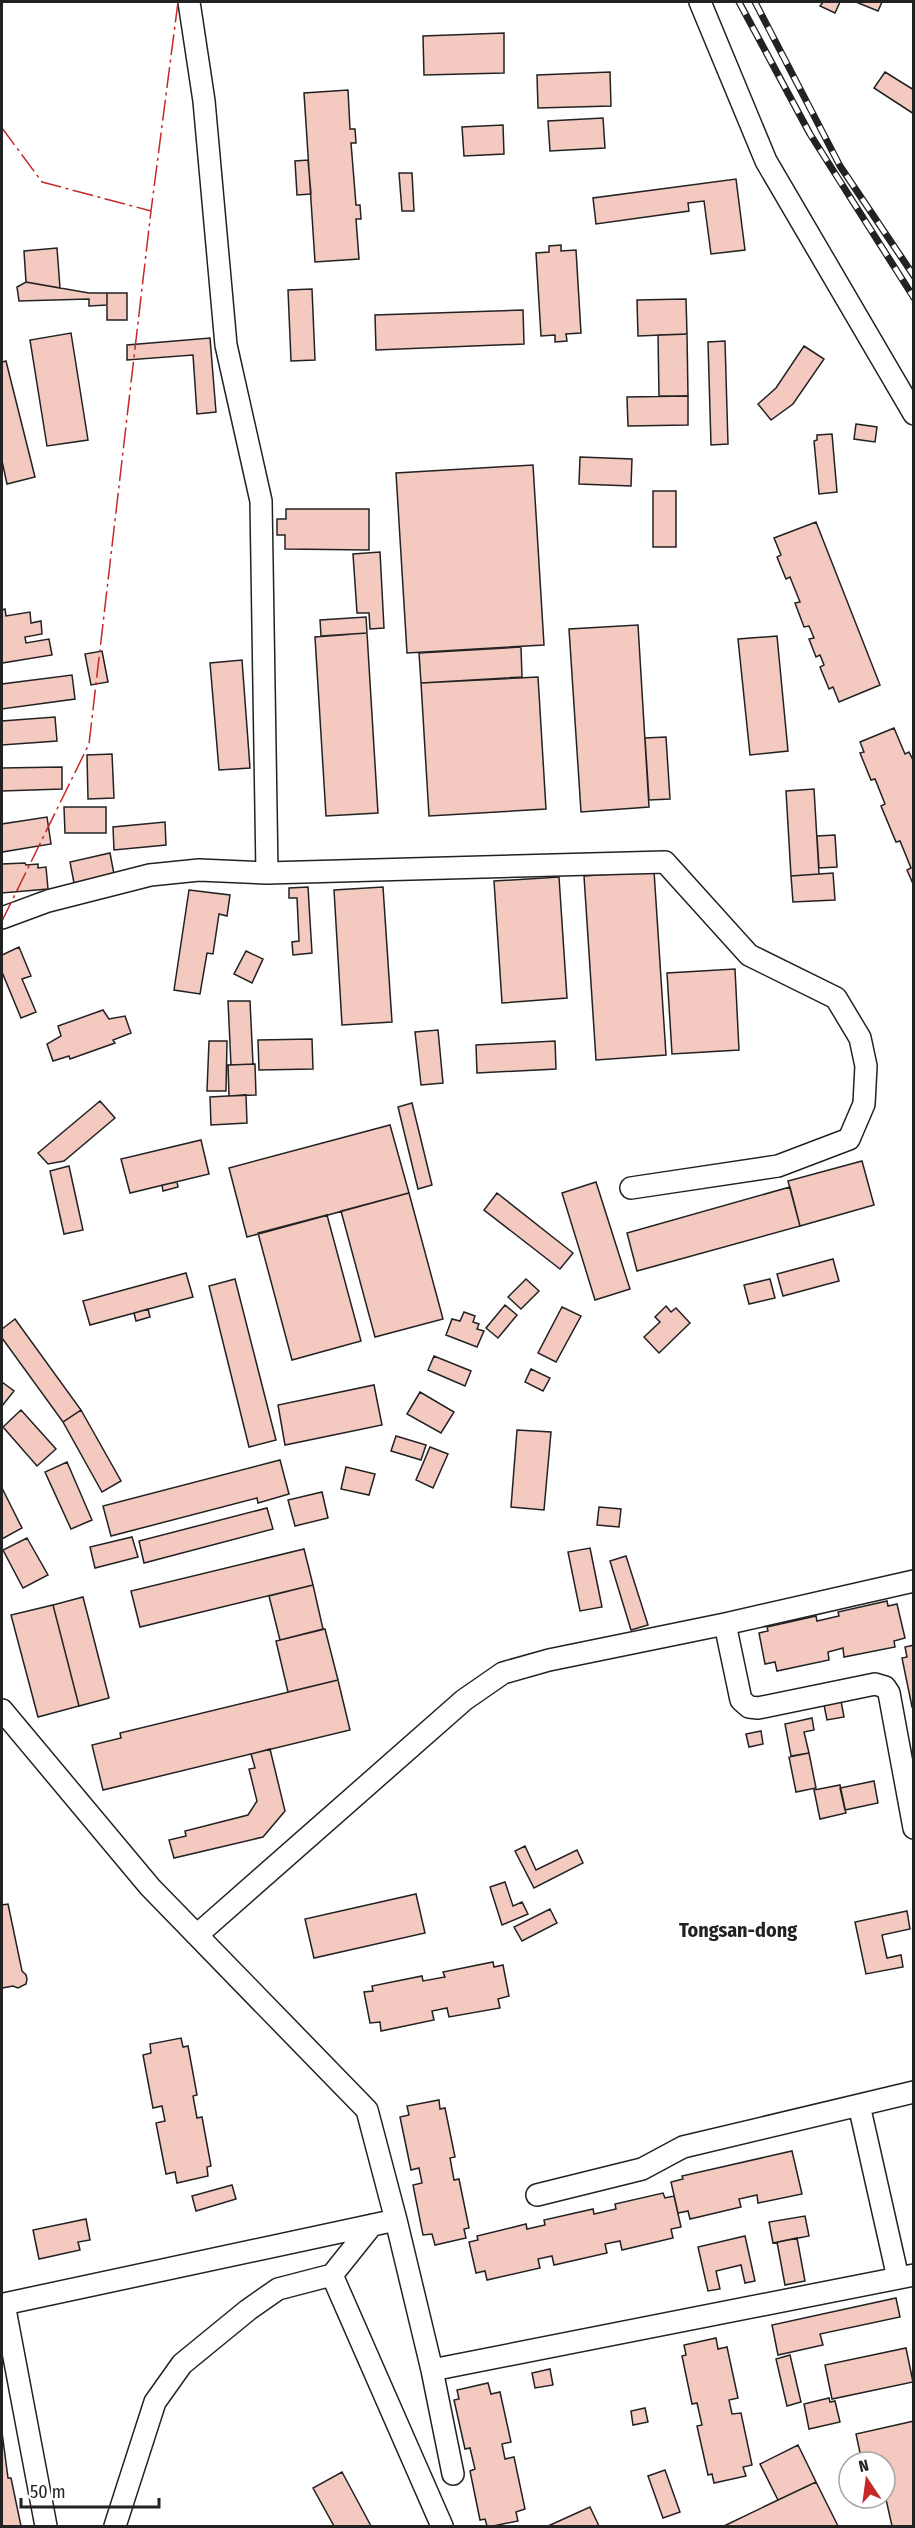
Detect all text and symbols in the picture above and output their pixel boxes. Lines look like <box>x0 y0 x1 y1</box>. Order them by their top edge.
district label: Tongsan-dong <box>679 1918 797 1942</box>
north arrow <box>837 2450 897 2510</box>
text: N <box>857 2456 871 2476</box>
scale bar <box>21 2471 159 2509</box>
text: 50 m <box>30 2481 66 2503</box>

